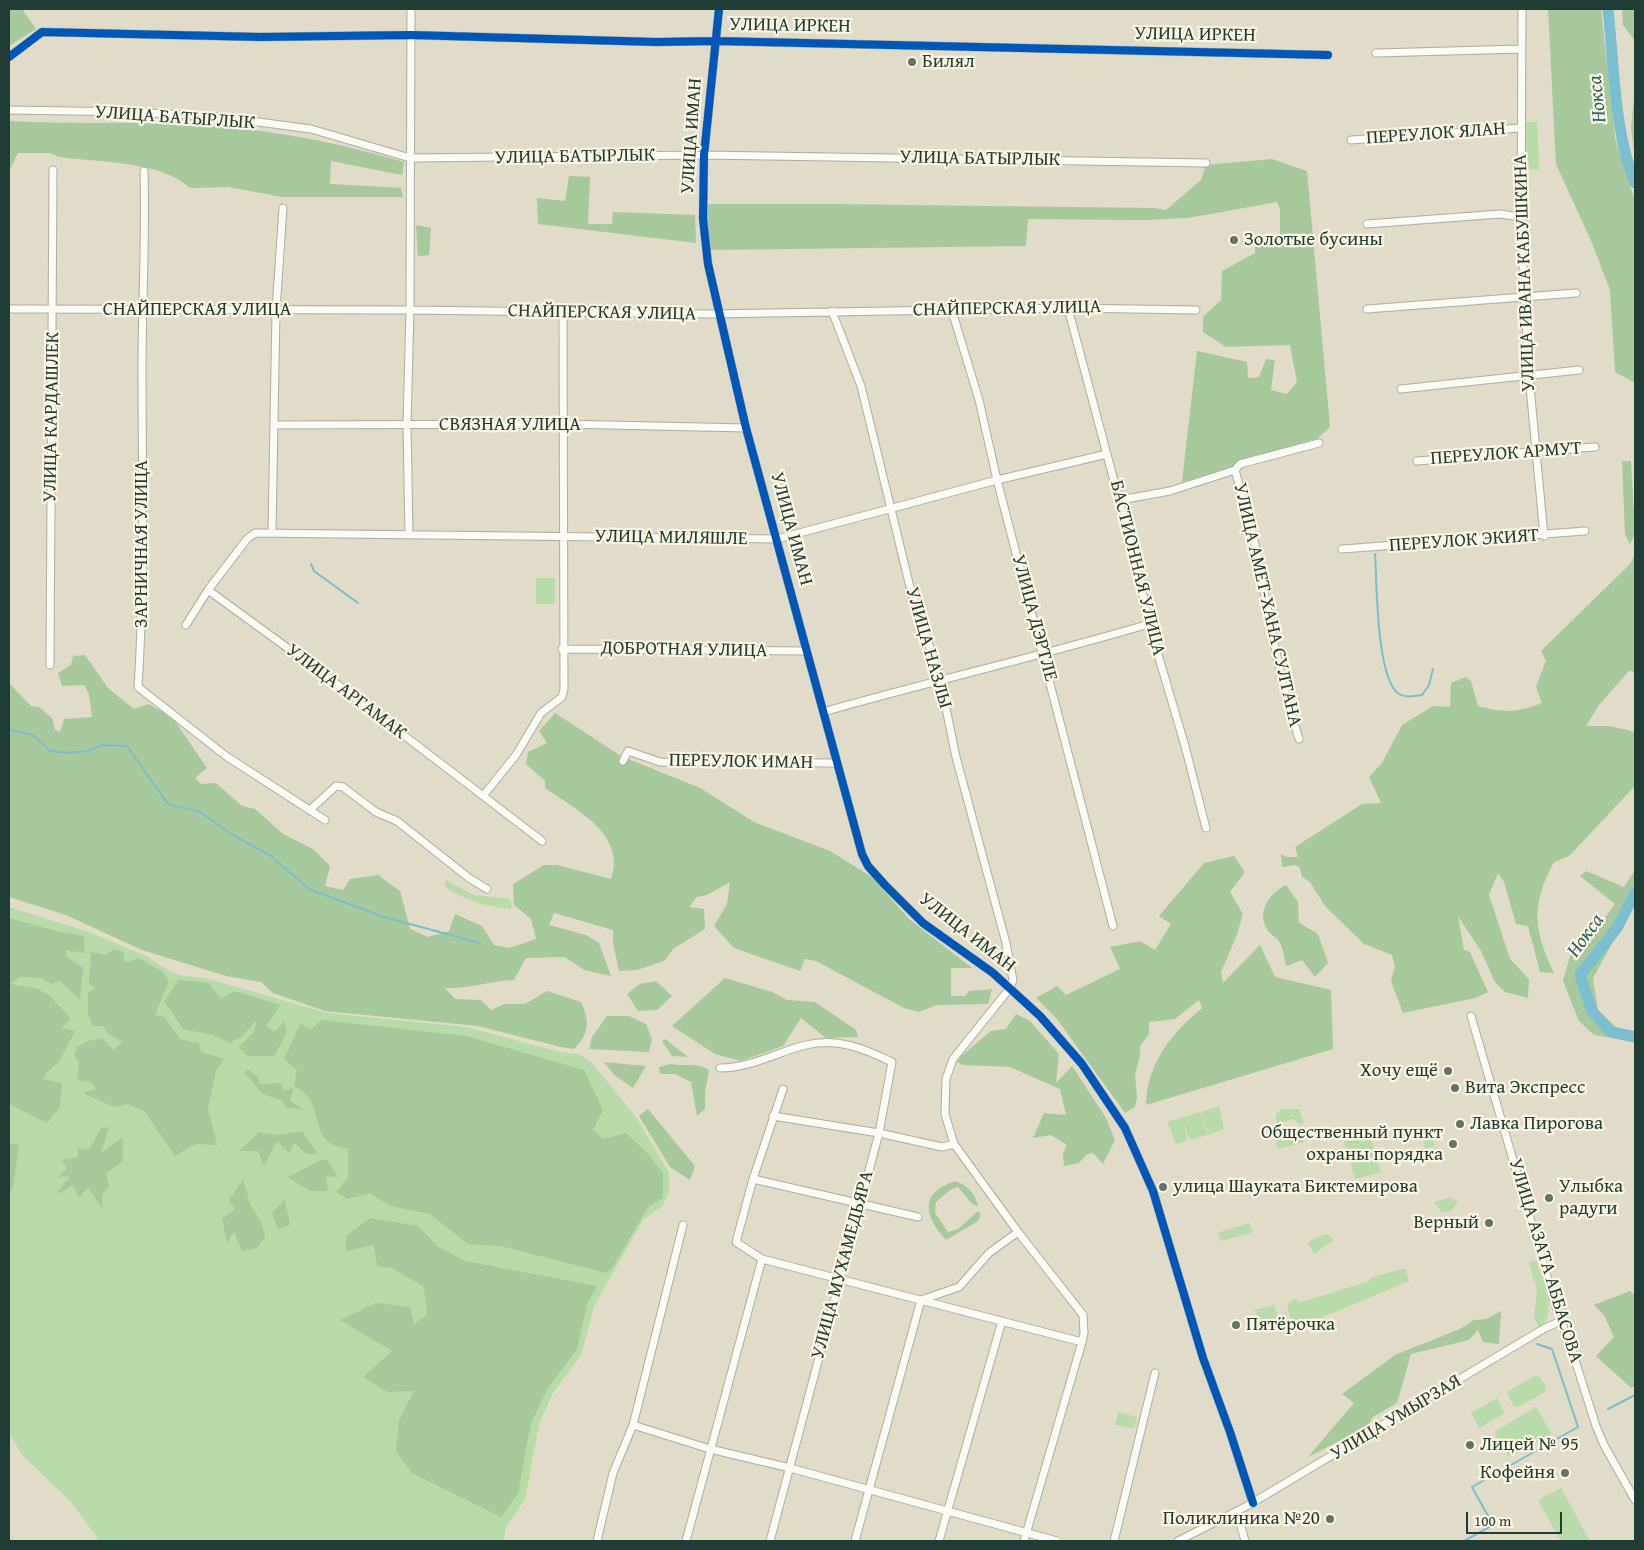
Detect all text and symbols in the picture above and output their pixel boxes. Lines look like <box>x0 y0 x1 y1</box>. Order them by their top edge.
street label: УЛИЦА ИРКЕН <box>729 14 851 38</box>
street label: УЛИЦА ИРКЕН <box>1134 23 1256 47</box>
place label: Билял <box>922 51 975 73</box>
marker: Билял <box>906 56 918 68</box>
water label: Нокса <box>1584 74 1612 124</box>
street label: УЛИЦА ИМАН <box>677 77 707 195</box>
street label: УЛИЦА БАТЫРЛЫК <box>94 101 256 135</box>
street label: ПЕРЕУЛОК ЯЛАН <box>1365 118 1507 150</box>
street label: УЛИЦА БАТЫРЛЫК <box>494 144 656 170</box>
street label: УЛИЦА БАТЫРЛЫК <box>899 146 1061 172</box>
street label: УЛИЦА ИВАНА КАБУШКИНА <box>1509 154 1541 392</box>
place label: Золотые бусины <box>1244 229 1383 251</box>
marker: Золотые бусины <box>1228 234 1240 246</box>
street label: СНАЙПЕРСКАЯ УЛИЦА <box>913 296 1101 322</box>
street label: СНАЙПЕРСКАЯ УЛИЦА <box>103 299 291 321</box>
street label: СНАЙПЕРСКАЯ УЛИЦА <box>508 300 696 326</box>
street label: УЛИЦА КАРДАШЛЕК <box>39 331 65 503</box>
street label: СВЯЗНАЯ УЛИЦА <box>439 414 581 436</box>
street label: ПЕРЕУЛОК АРМУТ <box>1430 437 1582 471</box>
street label: ЗАРНИЧНАЯ УЛИЦА <box>131 460 153 628</box>
street label: УЛИЦА ИМАН <box>765 470 817 588</box>
street label: БАСТИОННАЯ УЛИЦА <box>1104 478 1170 658</box>
street label: УЛИЦА АМЕТ-ХАНА СУЛТАНА <box>1228 481 1306 729</box>
street label: ПЕРЕУЛОК ЭКИЯТ <box>1388 524 1540 558</box>
street label: УЛИЦА МИЛЯШЛЕ <box>594 525 748 551</box>
street label: УЛИЦА ДЭРТЛЕ <box>1006 552 1062 684</box>
street label: УЛИЦА НАЗЛЫ <box>900 585 956 711</box>
street label: ДОБРОТНАЯ УЛИЦА <box>601 637 767 663</box>
street label: УЛИЦА АРГАМАК <box>281 639 411 745</box>
street label: ПЕРЕУЛОК ИМАН <box>669 749 813 775</box>
street label: УЛИЦА ИМАН <box>914 888 1020 978</box>
water label: Нокса <box>1562 910 1610 962</box>
place label: Хочу ещё <box>1360 1060 1438 1082</box>
marker: Хочу ещё <box>1442 1065 1454 1077</box>
place label: Вита Экспресс <box>1465 1077 1585 1099</box>
marker: Вита Экспресс <box>1449 1082 1461 1094</box>
place label: Лавка Пирогова <box>1470 1113 1603 1135</box>
marker: Лавка Пирогова <box>1454 1118 1466 1130</box>
place label: Общественный пункт охраны порядка <box>1261 1122 1443 1166</box>
marker: Общественный пункт охраны порядка <box>1447 1138 1459 1150</box>
street label: УЛИЦА АЗАТА АББАСОВА <box>1503 1156 1587 1366</box>
street label: УЛИЦА МУХАМЕДЬЯРА <box>807 1168 879 1362</box>
place label: улица Шауката Биктемирова <box>1173 1176 1418 1198</box>
place label: Улыбка радуги <box>1559 1176 1623 1220</box>
marker: улица Шауката Биктемирова <box>1157 1181 1169 1193</box>
marker: Улыбка радуги <box>1543 1192 1555 1204</box>
place label: Верный <box>1413 1212 1479 1234</box>
marker: Верный <box>1483 1217 1495 1229</box>
place label: Пятёрочка <box>1246 1314 1335 1336</box>
marker: Пятёрочка <box>1230 1319 1242 1331</box>
street label: УЛИЦА УМЫРЗАЯ <box>1327 1370 1465 1466</box>
place label: Лицей № 95 <box>1480 1434 1579 1456</box>
marker: Лицей № 95 <box>1464 1439 1476 1451</box>
place label: Кофейня <box>1480 1462 1555 1484</box>
marker: Кофейня <box>1559 1467 1571 1479</box>
scale bar <box>1469 1502 1565 1534</box>
place label: Поликлиника №20 <box>1163 1508 1320 1530</box>
text: 100 m <box>1474 1510 1511 1531</box>
marker: Поликлиника №20 <box>1324 1513 1336 1525</box>

